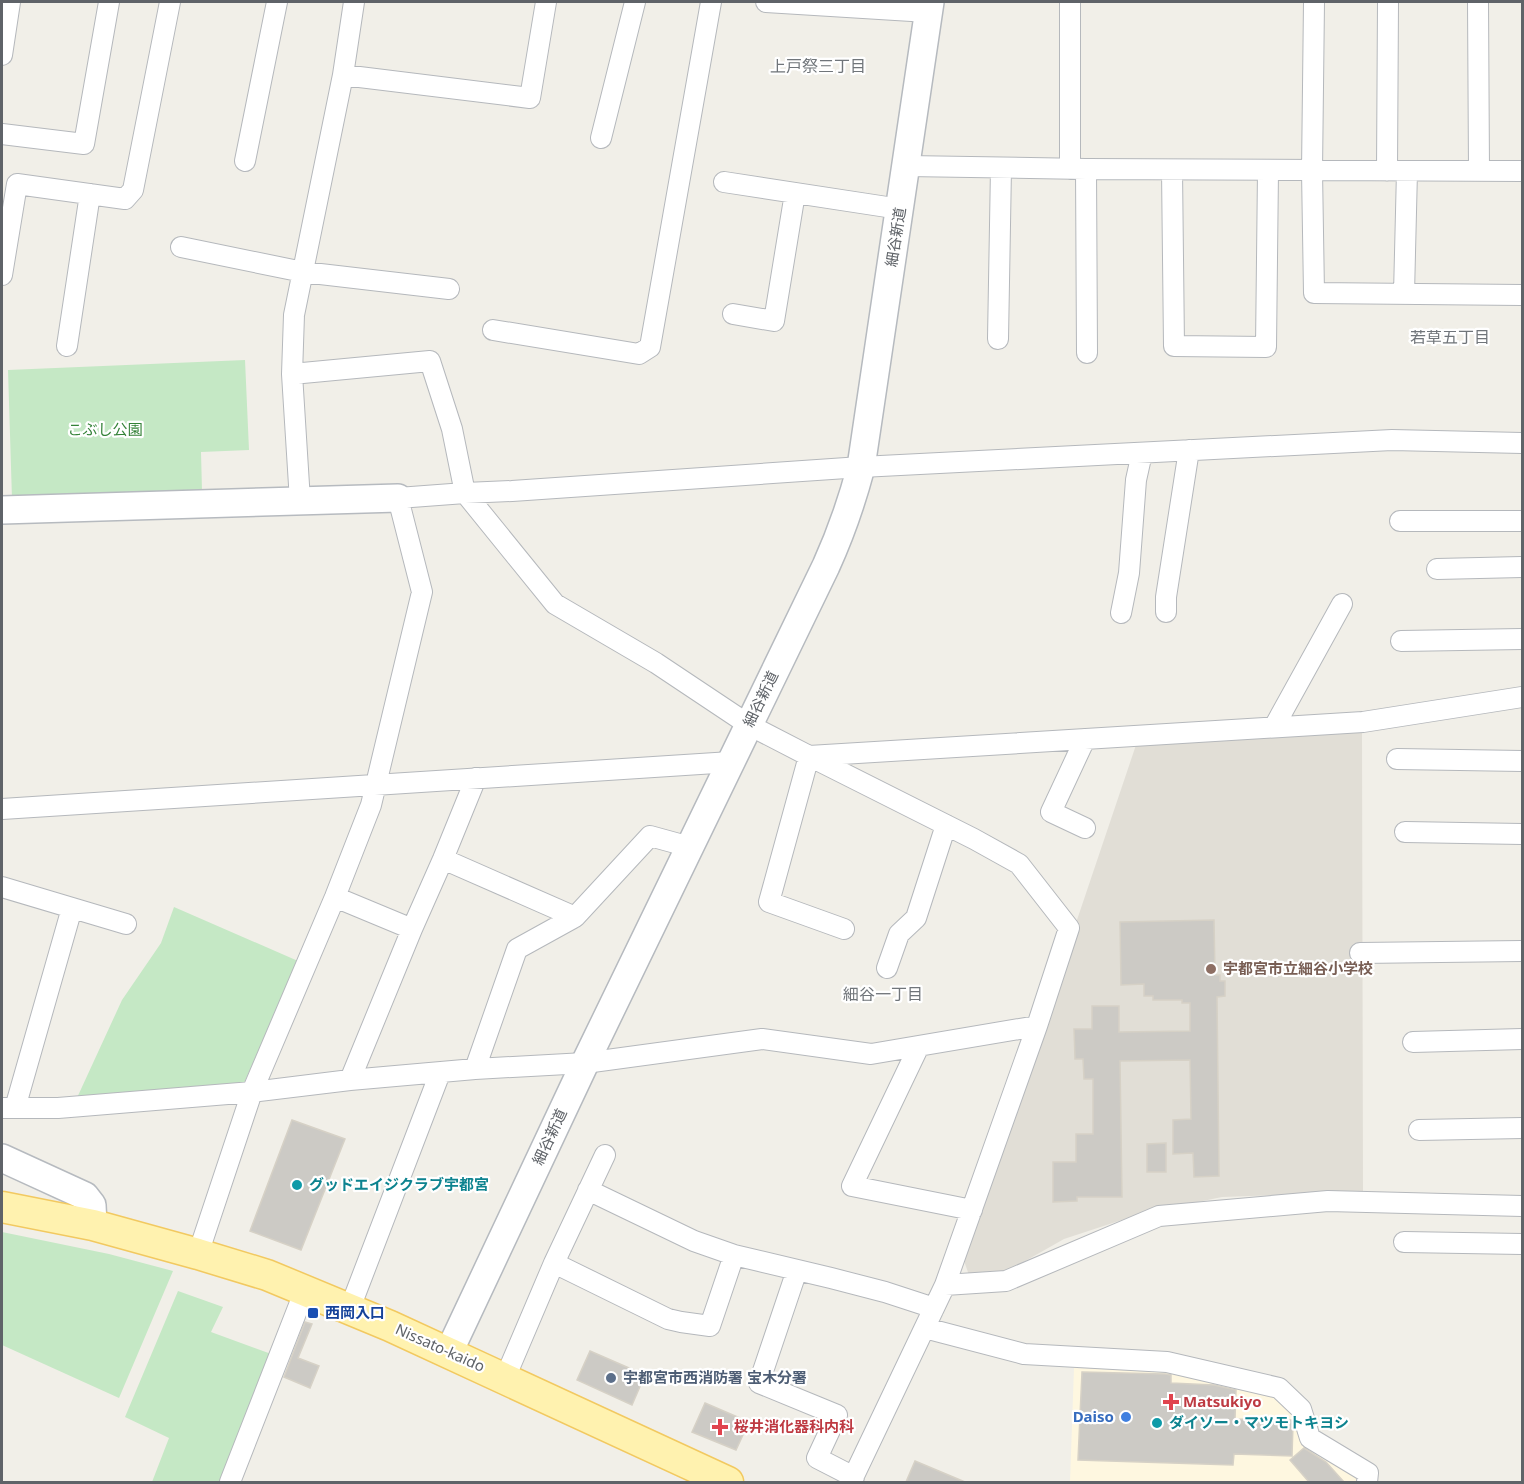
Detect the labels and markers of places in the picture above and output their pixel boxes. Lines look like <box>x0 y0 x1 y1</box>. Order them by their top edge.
place label: 宇都宮市立細谷小学校 <box>1223 958 1373 978</box>
marker: 宇都宮市立細谷小学校 <box>1204 962 1218 976</box>
place label: グッドエイジクラブ宇都宮 <box>309 1174 489 1194</box>
marker: グッドエイジクラブ宇都宮 <box>290 1178 304 1192</box>
place label: 西岡入口 <box>325 1302 385 1322</box>
marker: 西岡入口 <box>306 1306 320 1320</box>
place label: 宇都宮市西消防署 宝木分署 <box>623 1367 807 1387</box>
marker: 宇都宮市西消防署 宝木分署 <box>604 1371 618 1385</box>
place label: Matsukiyo <box>1183 1391 1262 1411</box>
marker: Matsukiyo <box>1164 1395 1178 1409</box>
place label: Daiso <box>1073 1406 1114 1426</box>
marker: Daiso <box>1119 1410 1133 1424</box>
place label: ダイソー・マツモトキヨシ <box>1169 1412 1349 1432</box>
place label: 桜井消化器科内科 <box>734 1416 854 1436</box>
marker: ダイソー・マツモトキヨシ <box>1150 1416 1164 1430</box>
marker: 桜井消化器科内科 <box>711 1418 729 1436</box>

